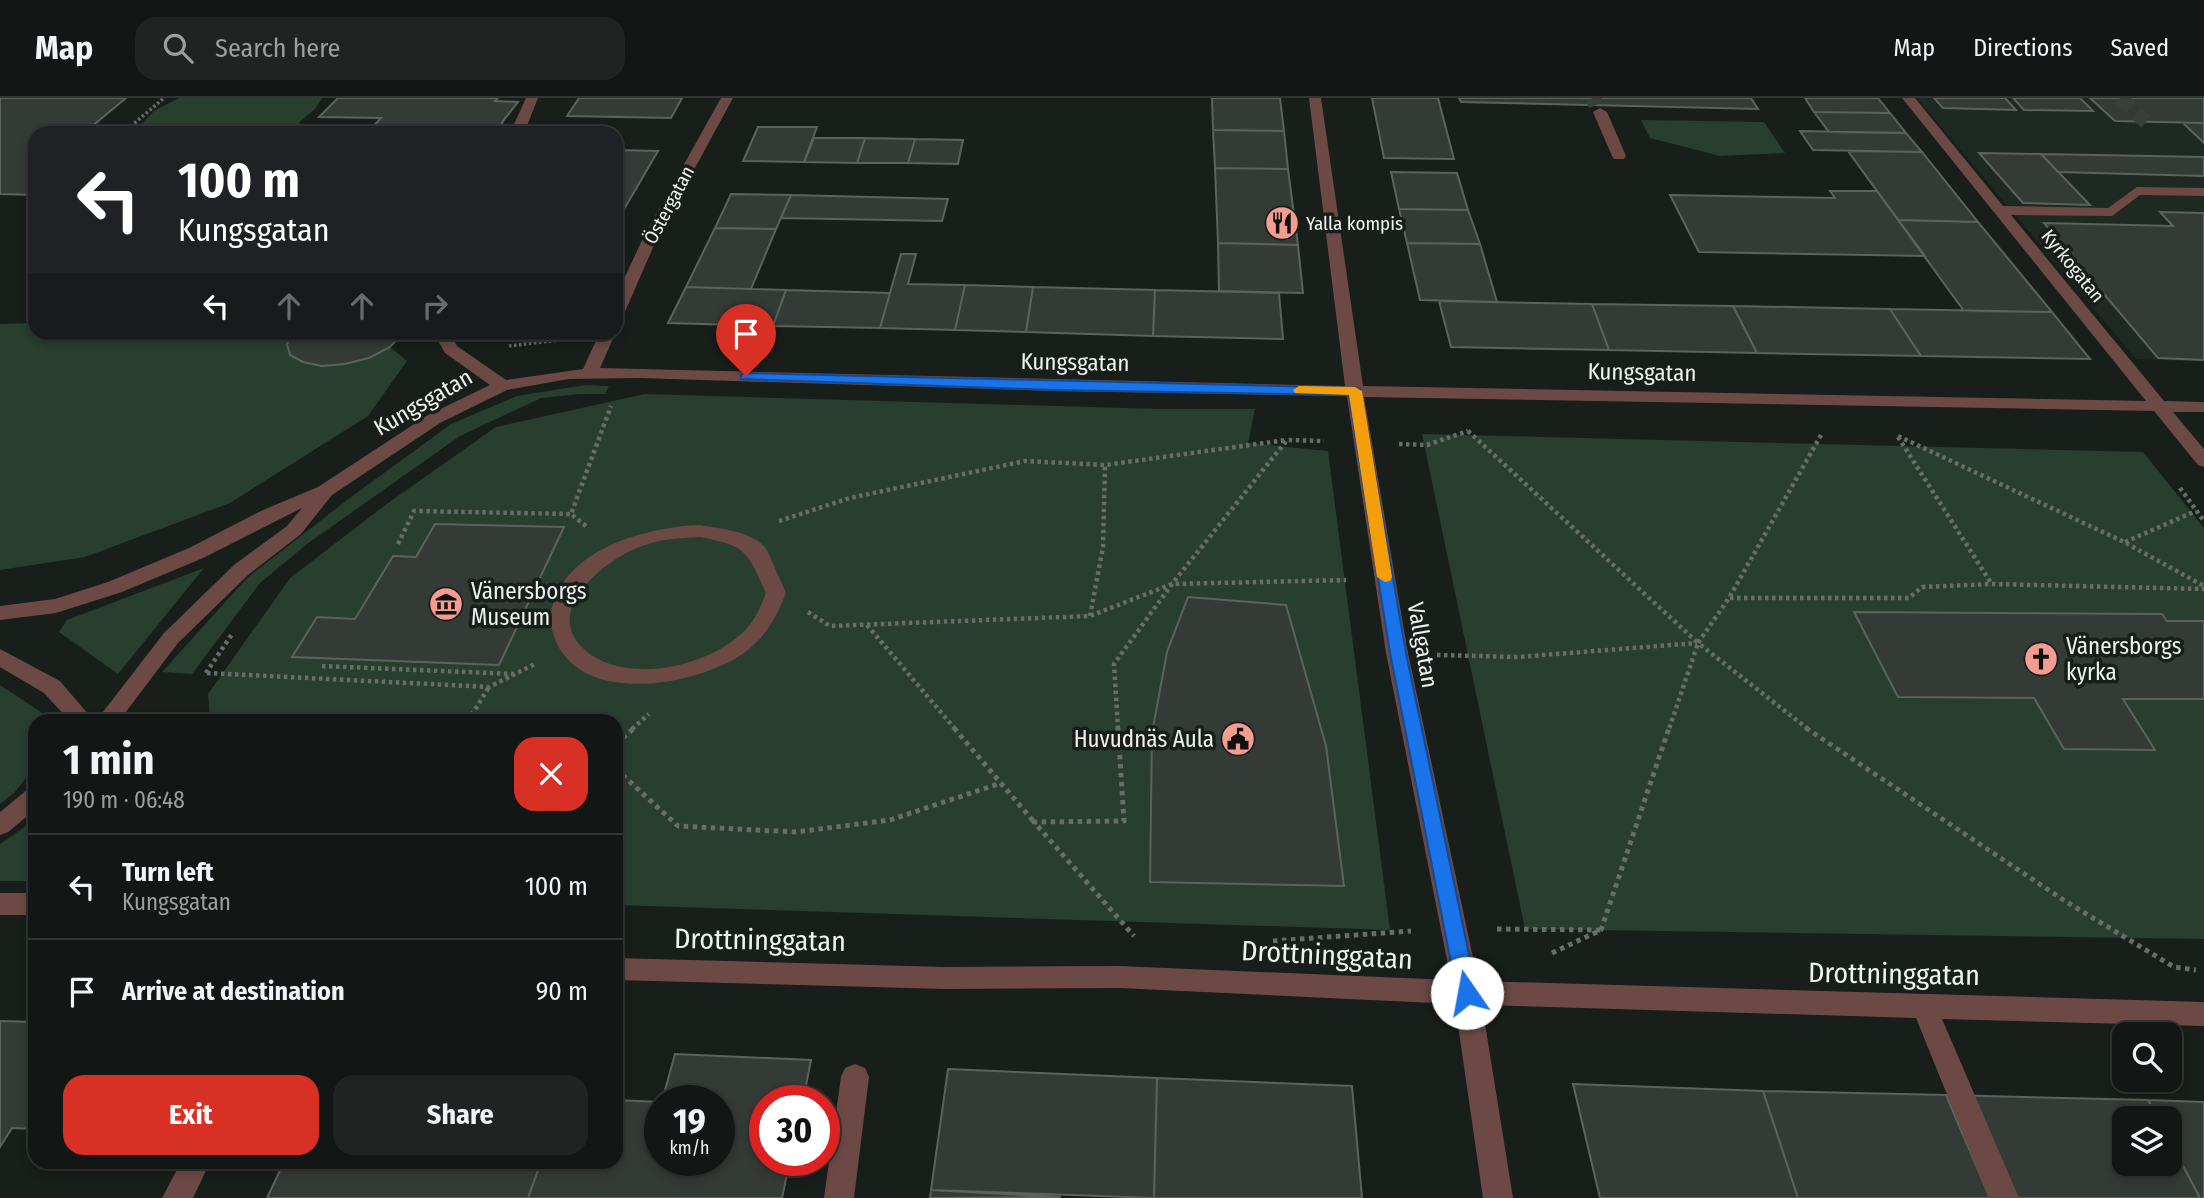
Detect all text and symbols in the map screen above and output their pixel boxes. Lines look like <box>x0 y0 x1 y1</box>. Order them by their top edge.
search box <box>135 17 625 80</box>
text: Map <box>35 28 93 68</box>
icon: search <box>159 29 197 67</box>
text: Search here <box>215 33 340 64</box>
text: Map <box>1894 34 1935 62</box>
text: Directions <box>1973 34 2072 62</box>
text: Saved <box>2110 34 2169 62</box>
text: 100 m <box>178 151 300 210</box>
icon: left <box>63 154 154 245</box>
street label: Östergatan <box>639 162 699 248</box>
restaurant icon: Yalla kompis <box>1263 204 1301 242</box>
text: Kungsgatan <box>178 211 330 249</box>
place label: Yalla kompis <box>1306 212 1403 235</box>
street label: Kyrkogatan <box>2037 225 2109 307</box>
icon: left <box>197 287 235 325</box>
icon: ahead <box>270 287 308 325</box>
icon: ahead <box>343 287 381 325</box>
icon: right <box>416 287 454 325</box>
pin <box>716 304 776 376</box>
icon: arrive <box>727 315 765 353</box>
street label: Kungsgatan <box>1020 347 1130 377</box>
street label: Kungsgatan <box>1587 357 1697 387</box>
street label: Kungsgatan <box>369 363 477 441</box>
place label: Vänersborgs Museum <box>471 577 587 631</box>
museum icon: Vänersborgs Museum <box>427 585 465 623</box>
street label: Vallgatan <box>1402 600 1444 690</box>
place label: Vänersborgs kyrka <box>2066 632 2182 686</box>
church icon: Vänersborgs kyrka <box>2022 640 2060 678</box>
public building icon: Huvudnäs Aula <box>1219 720 1257 758</box>
place label: Huvudnäs Aula <box>1074 725 1214 753</box>
text: 1 min <box>63 735 154 785</box>
button: close <box>514 737 588 811</box>
text: 190 m · 06:48 <box>63 786 185 814</box>
text: Turn left <box>122 857 214 888</box>
icon: left <box>63 868 101 906</box>
text: 100 m <box>525 871 588 902</box>
text: Kungsgatan <box>122 888 231 916</box>
street label: Drottninggatan <box>674 922 846 958</box>
street label: Drottninggatan <box>1240 934 1414 976</box>
position arrow <box>1430 956 1504 1030</box>
street label: Drottninggatan <box>1808 956 1980 992</box>
icon: arrive <box>63 973 101 1011</box>
text: Arrive at destination <box>122 976 345 1007</box>
text: 90 m <box>536 976 588 1007</box>
map controls <box>2112 1022 2182 1176</box>
button: search <box>2112 1022 2182 1092</box>
button: Exit <box>63 1075 319 1155</box>
button: Share <box>333 1075 588 1155</box>
speed limit sign: 30 <box>749 1085 840 1176</box>
text: 19 <box>673 1100 706 1142</box>
button: layers <box>2112 1106 2182 1176</box>
text: km/h <box>669 1137 710 1159</box>

